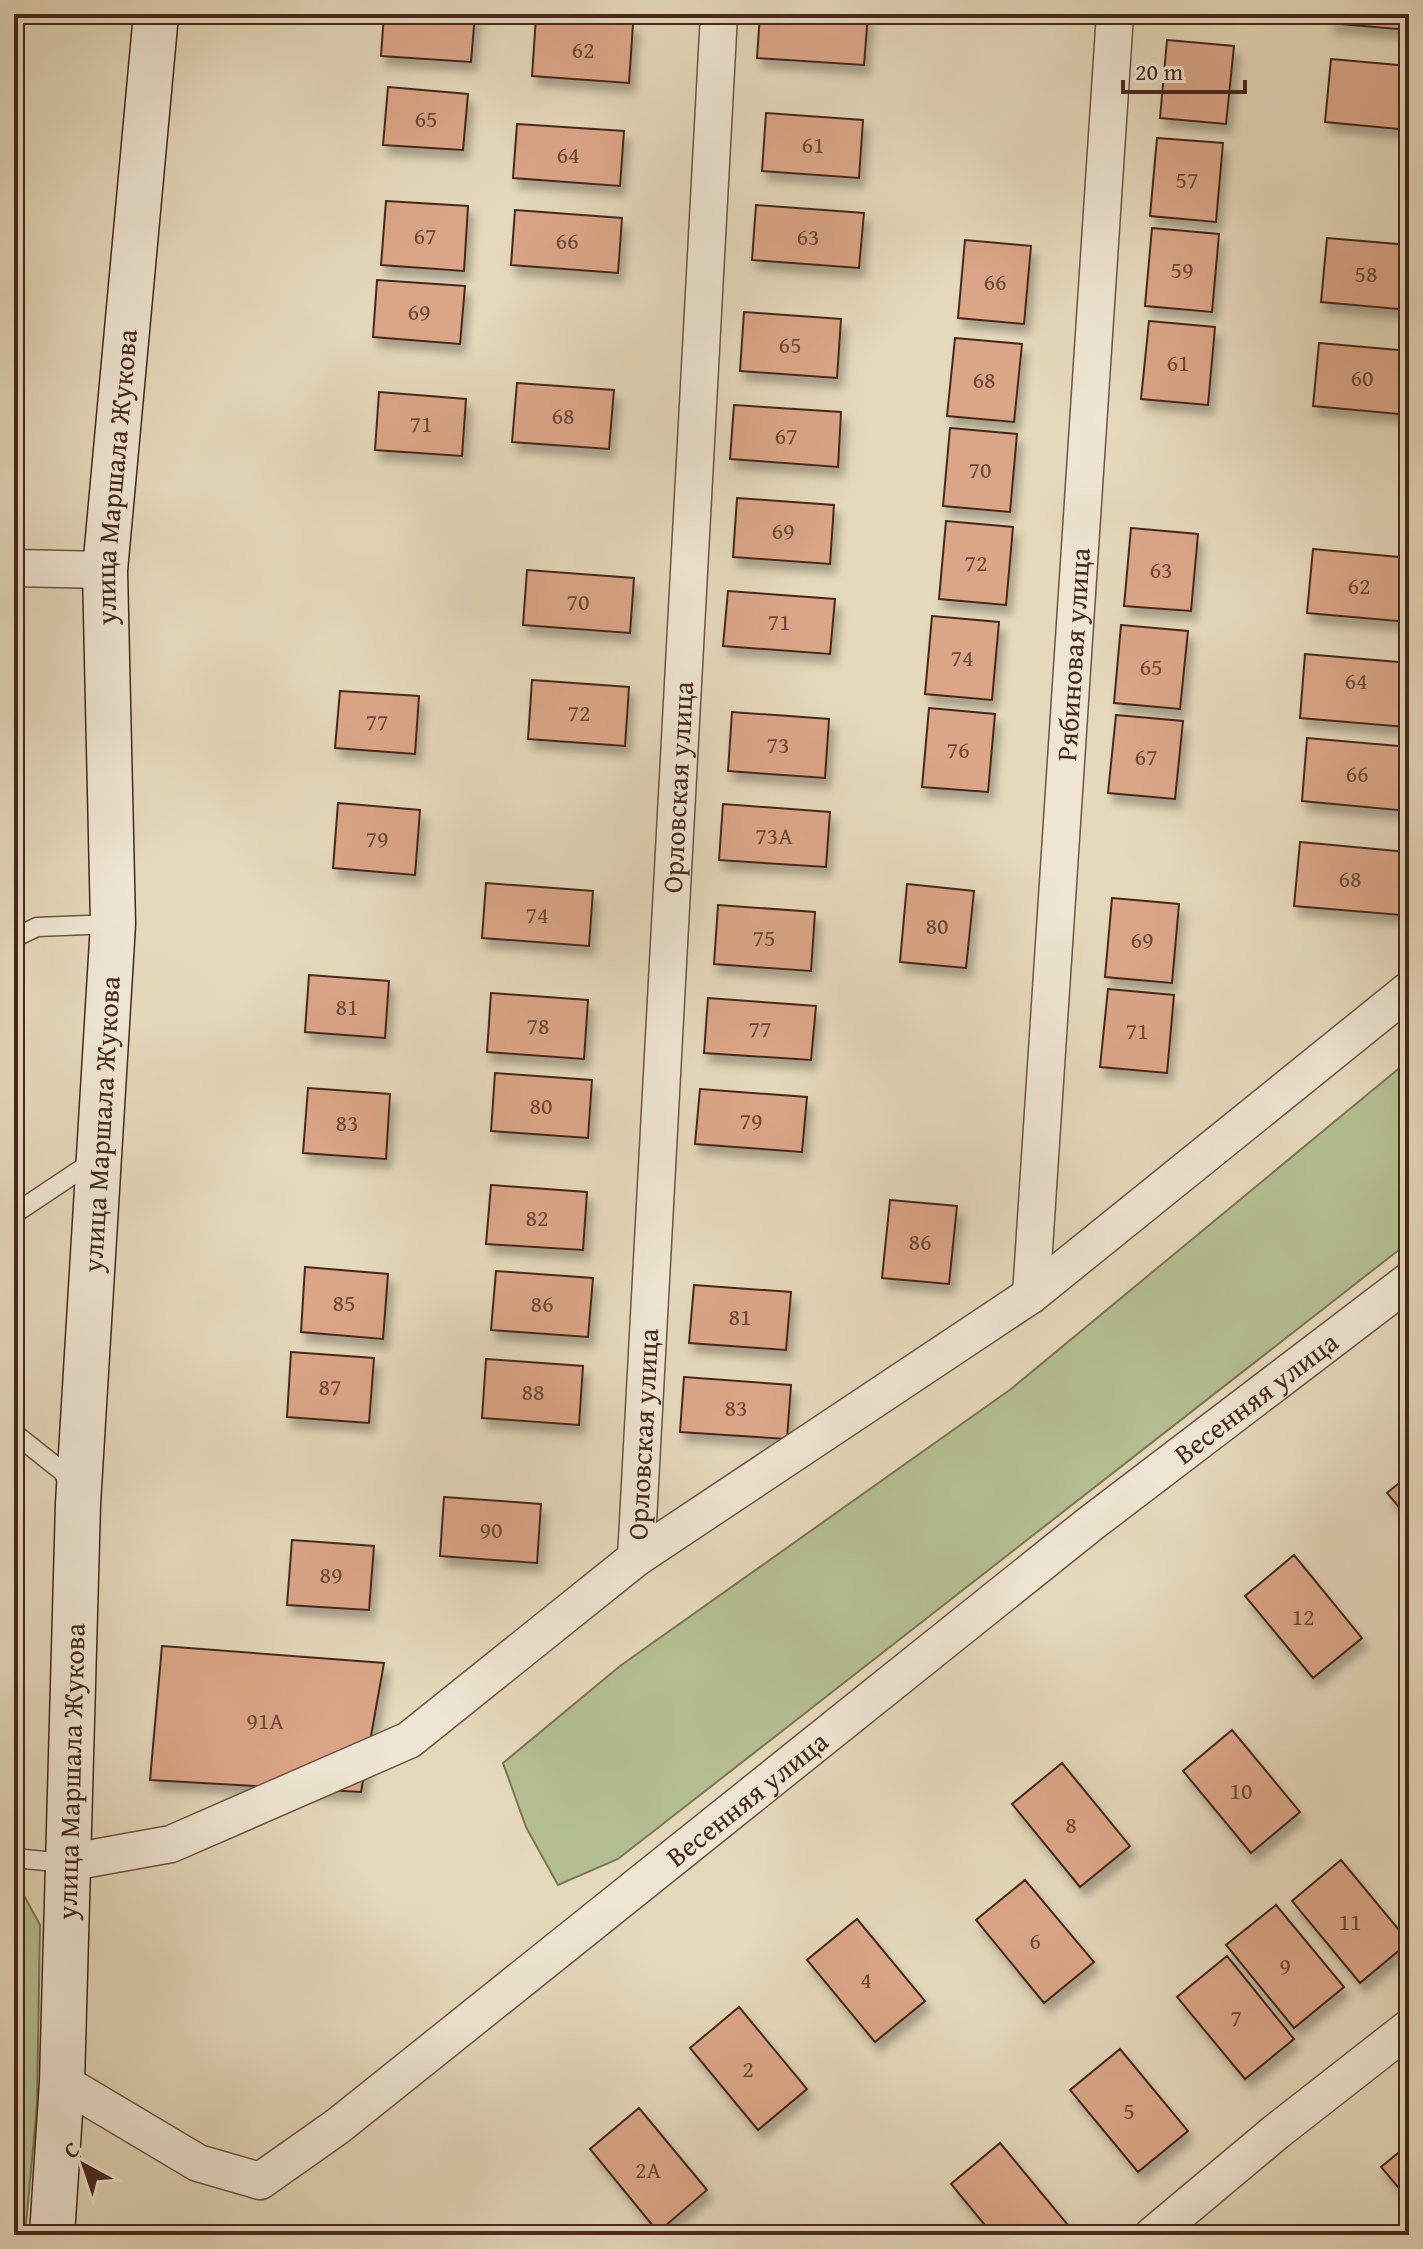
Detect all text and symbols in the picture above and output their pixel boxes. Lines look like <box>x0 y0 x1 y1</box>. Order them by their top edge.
house number: 62 <box>571 32 595 67</box>
scale bar <box>1123 44 1245 94</box>
text: 20 m <box>1135 54 1183 89</box>
house number: 65 <box>414 101 438 136</box>
house number: 61 <box>801 127 825 162</box>
house number: 64 <box>556 137 580 172</box>
house number: 57 <box>1175 162 1199 197</box>
house number: 67 <box>413 218 437 253</box>
house number: 63 <box>796 219 820 254</box>
house number: 66 <box>555 223 579 258</box>
house number: 59 <box>1170 252 1194 287</box>
house number: 58 <box>1354 256 1378 291</box>
house number: 66 <box>983 264 1007 299</box>
house number: 69 <box>407 294 431 329</box>
street label: улица Маршала Жукова <box>84 327 147 627</box>
house number: 65 <box>778 327 802 362</box>
house number: 61 <box>1166 345 1190 380</box>
house number: 60 <box>1350 360 1374 395</box>
house number: 68 <box>972 362 996 397</box>
house number: 68 <box>551 398 575 433</box>
house number: 71 <box>409 406 433 441</box>
house number: 67 <box>774 418 798 453</box>
house number: 70 <box>968 452 992 487</box>
house number: 69 <box>771 513 795 548</box>
house number: 72 <box>964 545 988 580</box>
street label: Рябиновая улица <box>1045 546 1100 762</box>
house number: 63 <box>1149 552 1173 587</box>
house number: 62 <box>1347 568 1371 603</box>
house number: 70 <box>566 584 590 619</box>
house number: 71 <box>767 604 791 639</box>
house number: 74 <box>950 640 974 675</box>
house number: 65 <box>1139 649 1163 684</box>
house number: 64 <box>1344 663 1368 698</box>
street label: Орловская улица <box>651 680 703 894</box>
house number: 72 <box>567 695 591 730</box>
house number: 77 <box>365 704 389 739</box>
house number: 73 <box>766 727 790 762</box>
house number: 76 <box>946 732 970 767</box>
house number: 67 <box>1134 739 1158 774</box>
house number: 66 <box>1345 756 1369 791</box>
house number: 73А <box>755 818 793 853</box>
house number: 79 <box>365 821 389 856</box>
house number: 68 <box>1338 861 1362 896</box>
house number: 74 <box>525 897 549 932</box>
house number: 80 <box>925 908 949 943</box>
house number: 75 <box>752 920 776 955</box>
house number: 69 <box>1130 922 1154 957</box>
street label: улица Маршала Жукова <box>71 974 130 1275</box>
house number: 81 <box>335 989 359 1024</box>
house number: 78 <box>526 1008 550 1043</box>
house number: 77 <box>748 1011 772 1046</box>
house number: 71 <box>1125 1013 1149 1048</box>
house number: 80 <box>529 1088 553 1123</box>
house number: 79 <box>739 1103 763 1138</box>
house number: 83 <box>335 1105 359 1140</box>
house number: 82 <box>525 1200 549 1235</box>
house number: 86 <box>908 1224 932 1259</box>
house number: 85 <box>332 1285 356 1320</box>
house number: 86 <box>530 1286 554 1321</box>
house number: 81 <box>728 1299 752 1334</box>
street label: Весенняя улица <box>1165 1321 1347 1473</box>
street label: Орловская улица <box>616 1327 668 1541</box>
house number: 87 <box>318 1369 342 1404</box>
house number: 88 <box>521 1374 545 1409</box>
house number: 83 <box>724 1390 748 1425</box>
house number: 90 <box>479 1512 503 1547</box>
house number: 89 <box>319 1557 343 1592</box>
house number: 12 <box>1291 1599 1315 1634</box>
street label: улица Маршала Жукова <box>45 1622 95 1921</box>
house number: 91А <box>246 1703 284 1738</box>
street label: Весенняя улица <box>657 1720 837 1876</box>
house number: 10 <box>1229 1773 1253 1808</box>
house number: 8 <box>1065 1807 1077 1842</box>
house number: 11 <box>1338 1904 1362 1939</box>
house number: 6 <box>1029 1923 1041 1958</box>
house number: 9 <box>1279 1948 1291 1983</box>
house number: 4 <box>860 1962 872 1997</box>
house number: 7 <box>1230 2000 1242 2035</box>
house number: 2 <box>742 2051 754 2086</box>
house number: 5 <box>1123 2093 1135 2128</box>
north arrow <box>44 2125 124 2205</box>
text: С <box>56 2133 86 2166</box>
house number: 2А <box>635 2152 662 2187</box>

